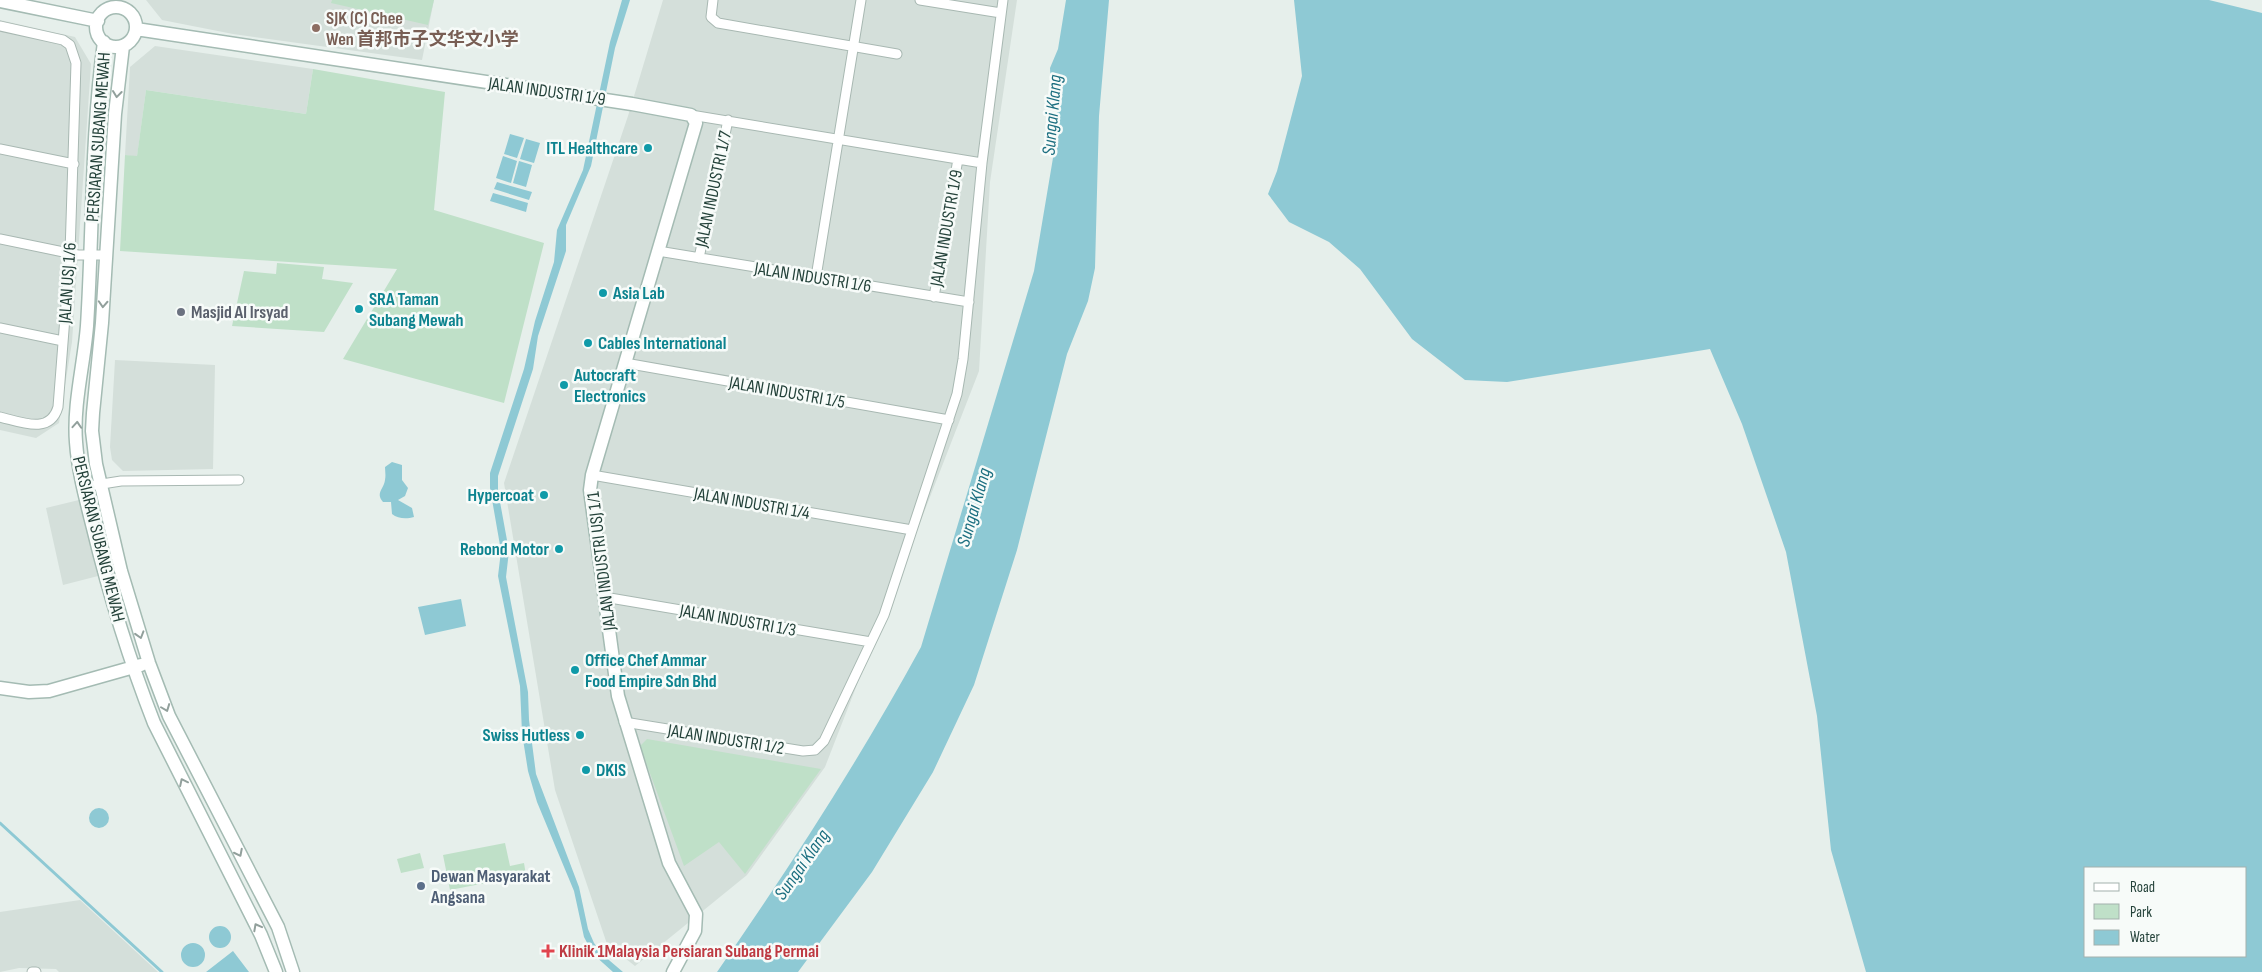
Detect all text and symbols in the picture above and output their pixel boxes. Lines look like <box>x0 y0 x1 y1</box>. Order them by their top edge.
place label: SJK (C) Chee Wen 首邦市子文华文小学 <box>326 8 519 50</box>
marker: SJK (C) Chee Wen 首邦市子文华文小学 <box>310 22 322 34</box>
street label: PERSIARAN SUBANG MEWAH <box>82 52 115 223</box>
street label: JALAN INDUSTRI 1/9 <box>486 73 607 110</box>
water label: Sungai Klang <box>1038 74 1067 156</box>
one-way arrow <box>112 90 123 98</box>
street label: JALAN INDUSTRI 1/7 <box>691 128 736 250</box>
place label: ITL Healthcare <box>546 138 638 159</box>
marker: ITL Healthcare <box>642 142 654 154</box>
street label: JALAN INDUSTRI 1/9 <box>926 168 967 289</box>
street label: JALAN USJ 1/6 <box>54 242 81 325</box>
street label: JALAN INDUSTRI 1/6 <box>752 258 873 297</box>
place label: Asia Lab <box>612 283 665 304</box>
marker: Asia Lab <box>597 287 609 299</box>
place label: SRA Taman Subang Mewah <box>369 289 464 331</box>
one-way arrow <box>98 300 109 308</box>
place label: Masjid Al Irsyad <box>191 302 289 323</box>
marker: SRA Taman Subang Mewah <box>353 303 365 315</box>
marker: Masjid Al Irsyad <box>175 306 187 318</box>
place label: Cables International <box>598 333 726 354</box>
marker: Cables International <box>582 337 594 349</box>
place label: Autocraft Electronics <box>573 365 646 407</box>
street label: JALAN INDUSTRI 1/5 <box>726 372 847 413</box>
marker: Autocraft Electronics <box>558 379 570 391</box>
one-way arrow <box>71 421 82 429</box>
street label: PERSIARAN SUBANG MEWAH <box>68 454 129 624</box>
water label: Sungai Klang <box>952 465 997 549</box>
street label: JALAN INDUSTRI 1/4 <box>692 483 812 524</box>
place label: Hypercoat <box>467 485 534 506</box>
marker: Hypercoat <box>538 489 550 501</box>
street label: JALAN INDUSTRI USJ 1/1 <box>582 490 621 633</box>
place label: Rebond Motor <box>460 539 549 560</box>
marker: Rebond Motor <box>553 543 565 555</box>
street label: JALAN INDUSTRI 1/3 <box>677 600 798 641</box>
one-way arrow <box>135 630 145 639</box>
place label: Office Chef Ammar Food Empire Sdn Bhd <box>585 650 717 692</box>
marker: Office Chef Ammar Food Empire Sdn Bhd <box>569 664 581 676</box>
one-way arrow <box>160 704 170 712</box>
street label: JALAN INDUSTRI 1/2 <box>665 720 786 759</box>
place label: Swiss Hutless <box>482 725 570 746</box>
marker: Swiss Hutless <box>574 729 586 741</box>
place label: DKIS <box>596 760 626 781</box>
marker: DKIS <box>580 764 592 776</box>
one-way arrow <box>179 778 190 787</box>
water label: Sungai Klang <box>770 825 835 905</box>
one-way arrow <box>233 848 243 857</box>
place label: Dewan Masyarakat Angsana <box>430 866 551 908</box>
legend <box>2084 867 2247 957</box>
text: Road <box>2130 878 2155 897</box>
marker: Dewan Masyarakat Angsana <box>415 880 427 892</box>
text: Park <box>2130 903 2152 922</box>
one-way arrow <box>253 923 263 932</box>
text: Water <box>2130 928 2161 947</box>
place label: Klinik 1Malaysia Persiaran Subang Permai <box>559 941 819 962</box>
marker: Klinik 1Malaysia Persiaran Subang Permai <box>541 944 555 958</box>

